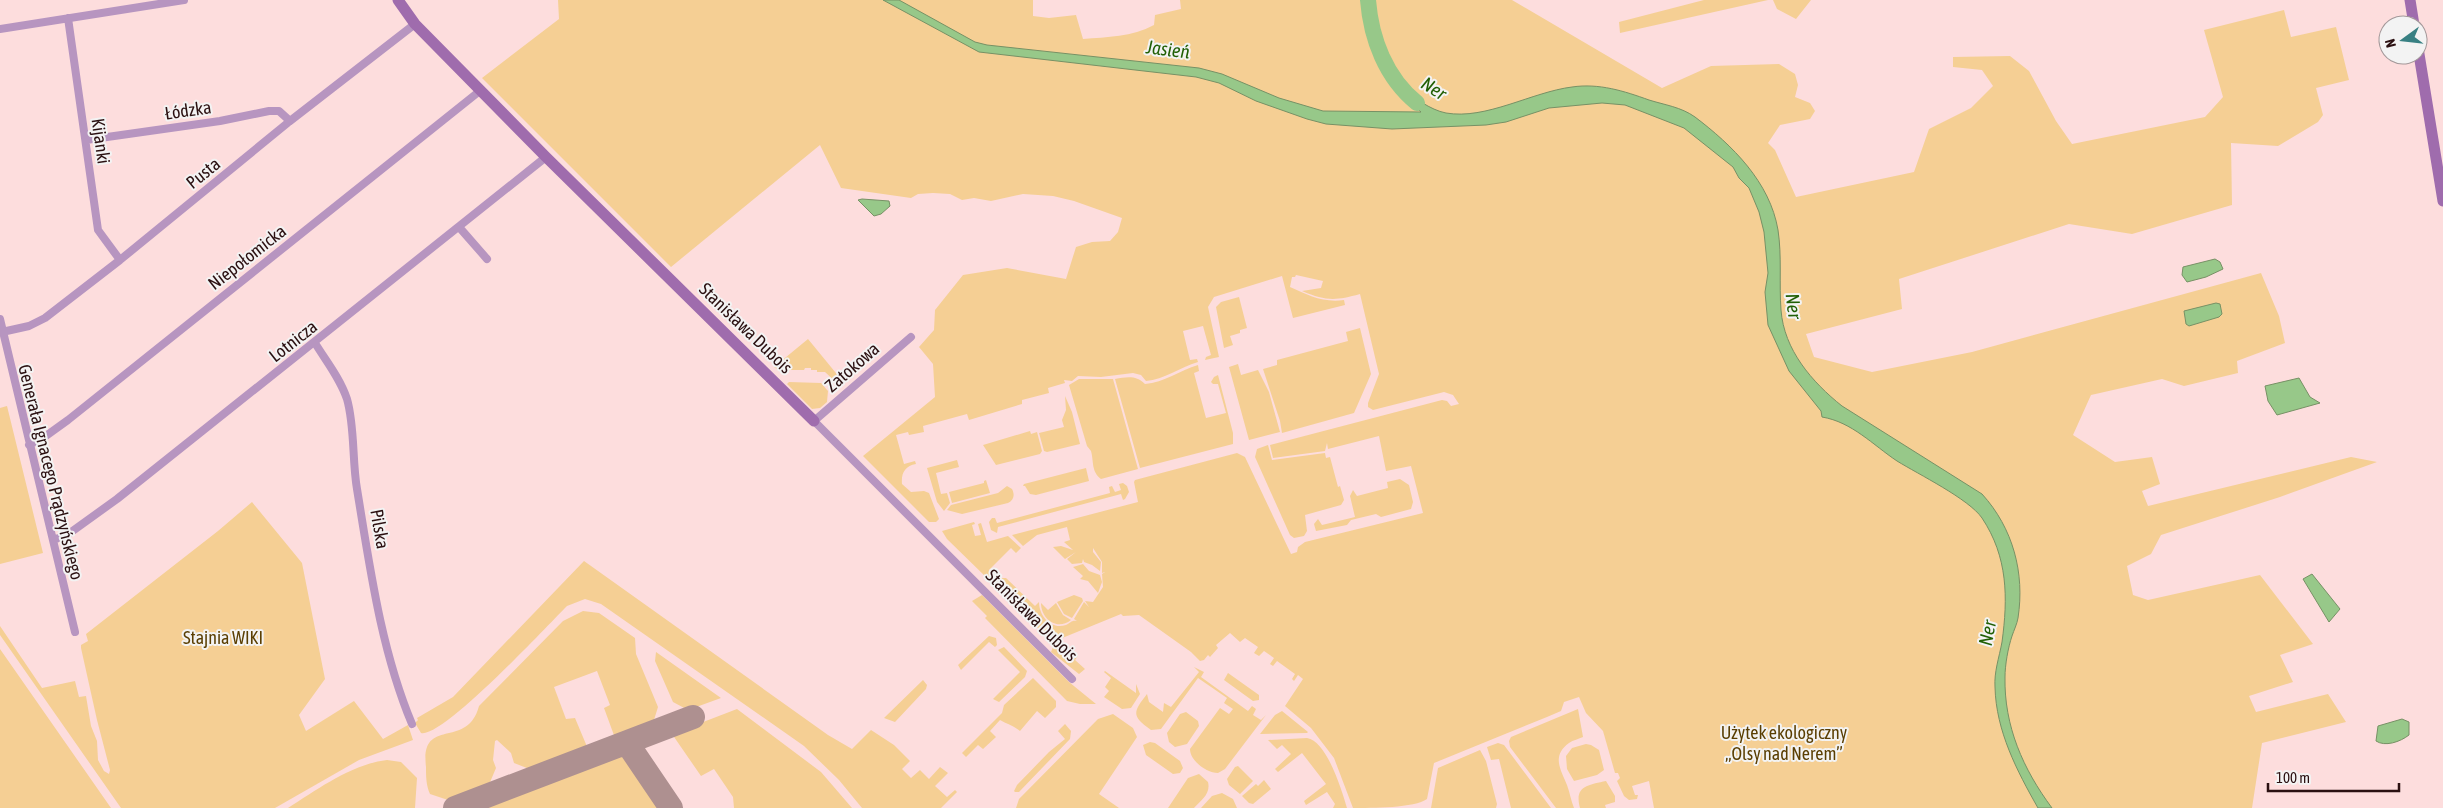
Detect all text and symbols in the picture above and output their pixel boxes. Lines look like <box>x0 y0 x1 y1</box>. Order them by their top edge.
north arrow <box>2378 15 2428 65</box>
water label: Jasień <box>1144 35 1191 63</box>
text: N <box>2382 37 2399 49</box>
water label: Ner <box>1417 72 1452 105</box>
street label: Łódzka <box>163 96 213 124</box>
street label: Kijanki <box>87 117 115 165</box>
street label: Pusta <box>182 153 224 193</box>
street label: Niepołomicka <box>204 220 290 294</box>
street label: Stanisława Dubois <box>695 278 797 378</box>
water label: Ner <box>1782 292 1807 321</box>
street label: Lotnicza <box>265 316 321 366</box>
street label: Zatokowa <box>821 338 883 396</box>
street label: Generała Ignacego Prądzyńskiego <box>14 362 88 582</box>
street label: Pilska <box>366 507 394 551</box>
street label: Stanisława Dubois <box>982 565 1082 665</box>
water label: Ner <box>1974 617 2000 648</box>
park label: Stajnia WIKI <box>183 627 263 648</box>
park label: Użytek ekologiczny „Olsy nad Nerem” <box>1721 722 1847 764</box>
scale bar <box>2268 760 2399 792</box>
text: 100 m <box>2276 769 2310 786</box>

